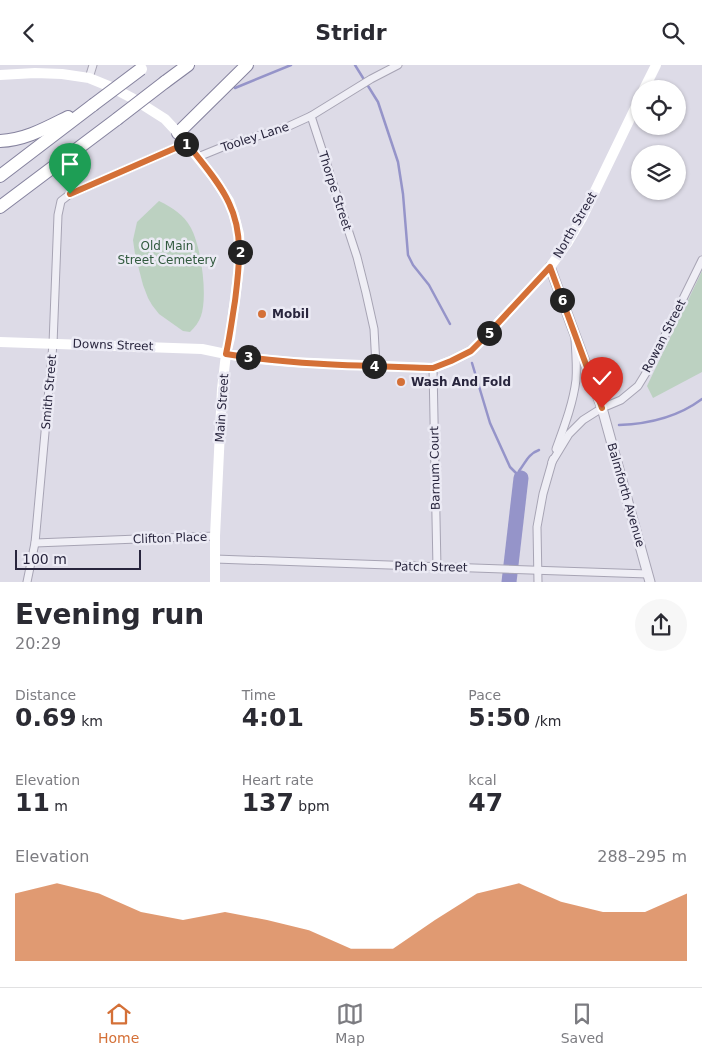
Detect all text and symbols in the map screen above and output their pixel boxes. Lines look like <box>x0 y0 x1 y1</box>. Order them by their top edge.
icon: back <box>15 19 43 47</box>
icon: search <box>659 19 687 47</box>
text: Stridr <box>315 20 387 45</box>
map controls <box>631 80 686 200</box>
button: locate <box>631 80 686 135</box>
street label: Tooley Lane <box>218 119 291 155</box>
pin: 1 <box>174 131 198 157</box>
text: 1 <box>182 136 191 152</box>
pin <box>49 143 91 194</box>
button: layers <box>631 145 686 200</box>
street label: Thorpe Street <box>315 149 354 233</box>
icon: arrive <box>56 150 84 178</box>
street label: North Street <box>550 189 600 260</box>
park label: Old Main Street Cemetery <box>117 239 217 267</box>
pin: 2 <box>228 239 252 265</box>
text: 2 <box>236 244 245 260</box>
pin: 6 <box>550 287 574 313</box>
text: 6 <box>558 292 567 308</box>
street label: Rowan Street <box>640 297 689 375</box>
place label: Mobil <box>272 307 309 321</box>
marker: Mobil <box>256 308 268 320</box>
pin: 5 <box>476 321 502 345</box>
text: 5 <box>485 325 494 341</box>
street label: Downs Street <box>73 337 154 353</box>
pin: 3 <box>236 345 260 369</box>
text: 3 <box>244 349 253 365</box>
pin: 4 <box>362 353 386 379</box>
street label: Smith Street <box>39 354 59 430</box>
pin <box>581 357 623 408</box>
text: 4 <box>370 358 379 374</box>
icon: check <box>588 364 616 392</box>
street label: Main Street <box>213 373 231 443</box>
place label: Wash And Fold <box>411 375 511 389</box>
marker: Wash And Fold <box>395 376 407 388</box>
street label: Barnum Court <box>427 426 443 510</box>
street label: Balmforth Avenue <box>604 441 648 549</box>
street label: Clifton Place <box>133 530 207 546</box>
scale bar <box>15 547 141 570</box>
text: 100 m <box>22 551 67 567</box>
street label: Patch Street <box>394 559 468 575</box>
text: Evening run <box>15 598 204 631</box>
button: share <box>635 599 687 651</box>
text: 20:29 <box>15 634 61 653</box>
text: Distance <box>15 687 76 703</box>
text: Time <box>242 687 276 703</box>
text: Pace <box>468 687 501 703</box>
text: 0.69 <box>15 703 77 732</box>
text: 4:01 <box>242 703 304 732</box>
text: 5:50 <box>468 703 531 732</box>
text: km <box>77 713 103 729</box>
text: /km <box>531 713 561 729</box>
text: Elevation <box>15 772 80 788</box>
text: Heart rate <box>242 772 314 788</box>
text: kcal <box>468 772 497 788</box>
text: 11 <box>15 788 50 817</box>
text: 137 <box>242 788 294 817</box>
text: 47 <box>468 788 503 817</box>
text: m <box>50 798 68 814</box>
text: bpm <box>294 798 330 814</box>
text: Elevation <box>15 847 89 866</box>
text: 288–295 m <box>597 847 687 866</box>
tab: Home <box>98 1000 139 1046</box>
tab: Map <box>335 1000 365 1046</box>
tab: Saved <box>561 1000 604 1046</box>

